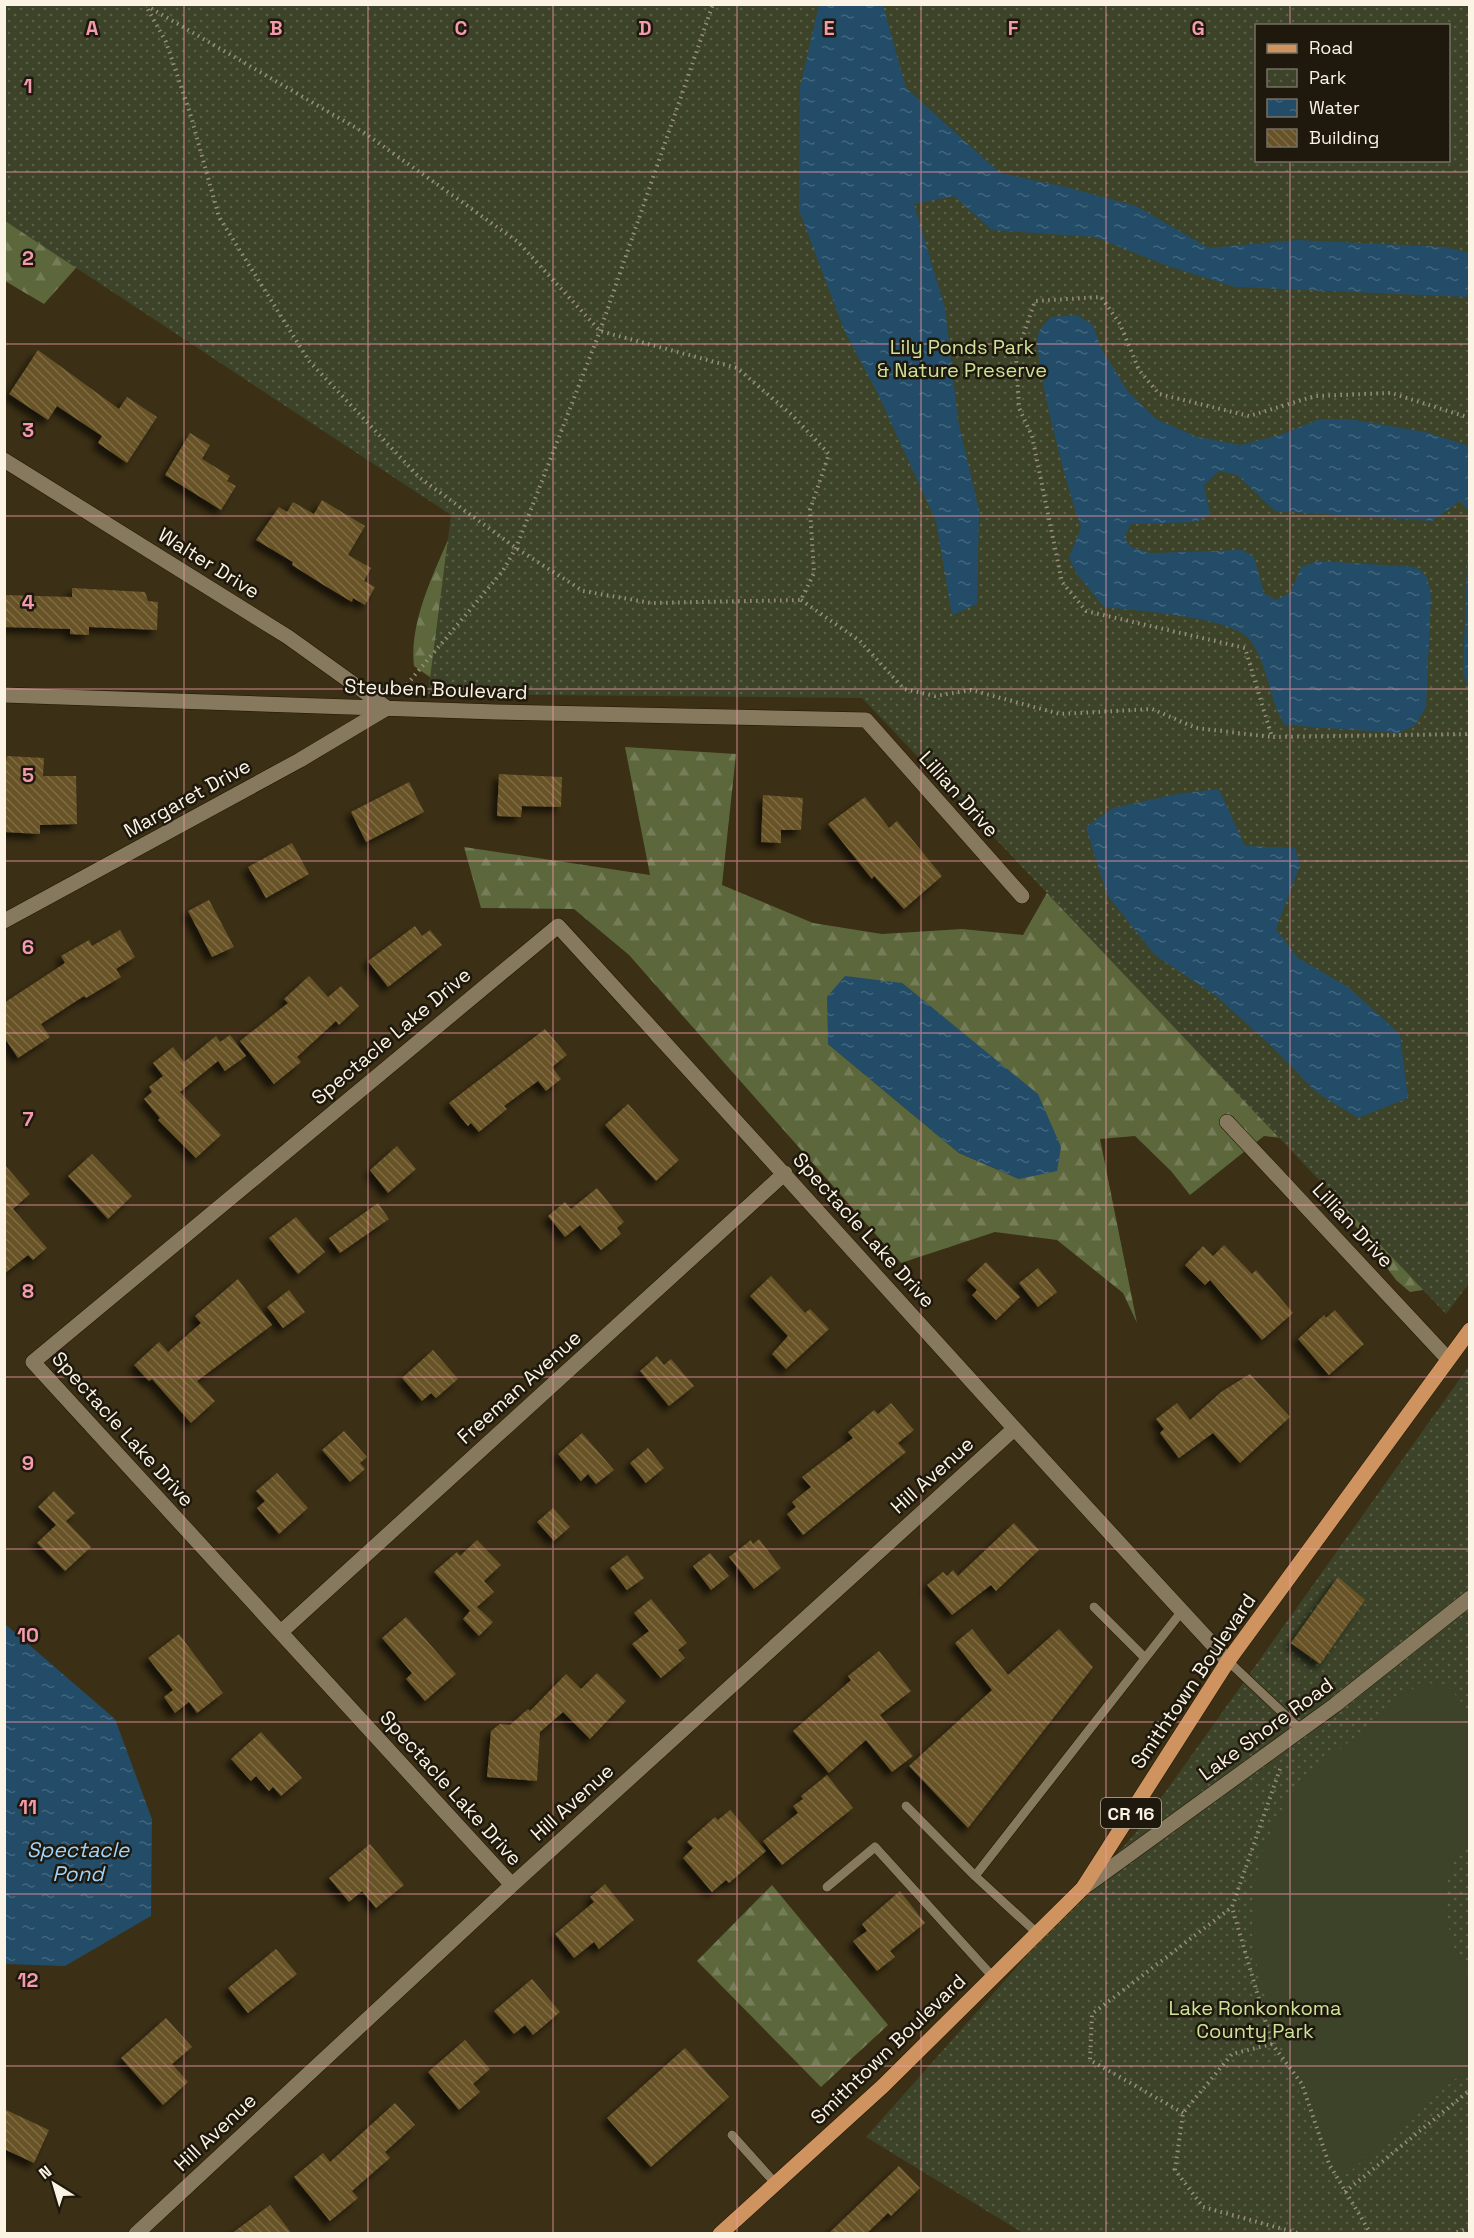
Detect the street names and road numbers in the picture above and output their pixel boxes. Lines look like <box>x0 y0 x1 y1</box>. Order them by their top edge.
street label: Walter Drive <box>153 522 265 604</box>
street label: Steuben Boulevard <box>344 673 528 705</box>
street label: Lillian Drive <box>913 745 1005 843</box>
street label: Margaret Drive <box>119 752 255 844</box>
street label: Spectacle Lake Drive <box>306 962 476 1110</box>
street label: Spectacle Lake Drive <box>787 1147 941 1313</box>
street label: Lillian Drive <box>1307 1177 1399 1273</box>
street label: Freeman Avenue <box>452 1324 586 1450</box>
street label: Spectacle Lake Drive <box>46 1346 200 1512</box>
street label: Hill Avenue <box>885 1431 979 1519</box>
street label: Smithtown Boulevard <box>1125 1588 1261 1774</box>
street label: Lake Shore Road <box>1194 1672 1338 1786</box>
street label: Spectacle Lake Drive <box>374 1705 528 1871</box>
street label: Hill Avenue <box>525 1758 619 1846</box>
road number: CR 16 <box>1101 1798 1161 1828</box>
street label: Smithtown Boulevard <box>805 1968 971 2130</box>
street label: Hill Avenue <box>168 2087 262 2177</box>

